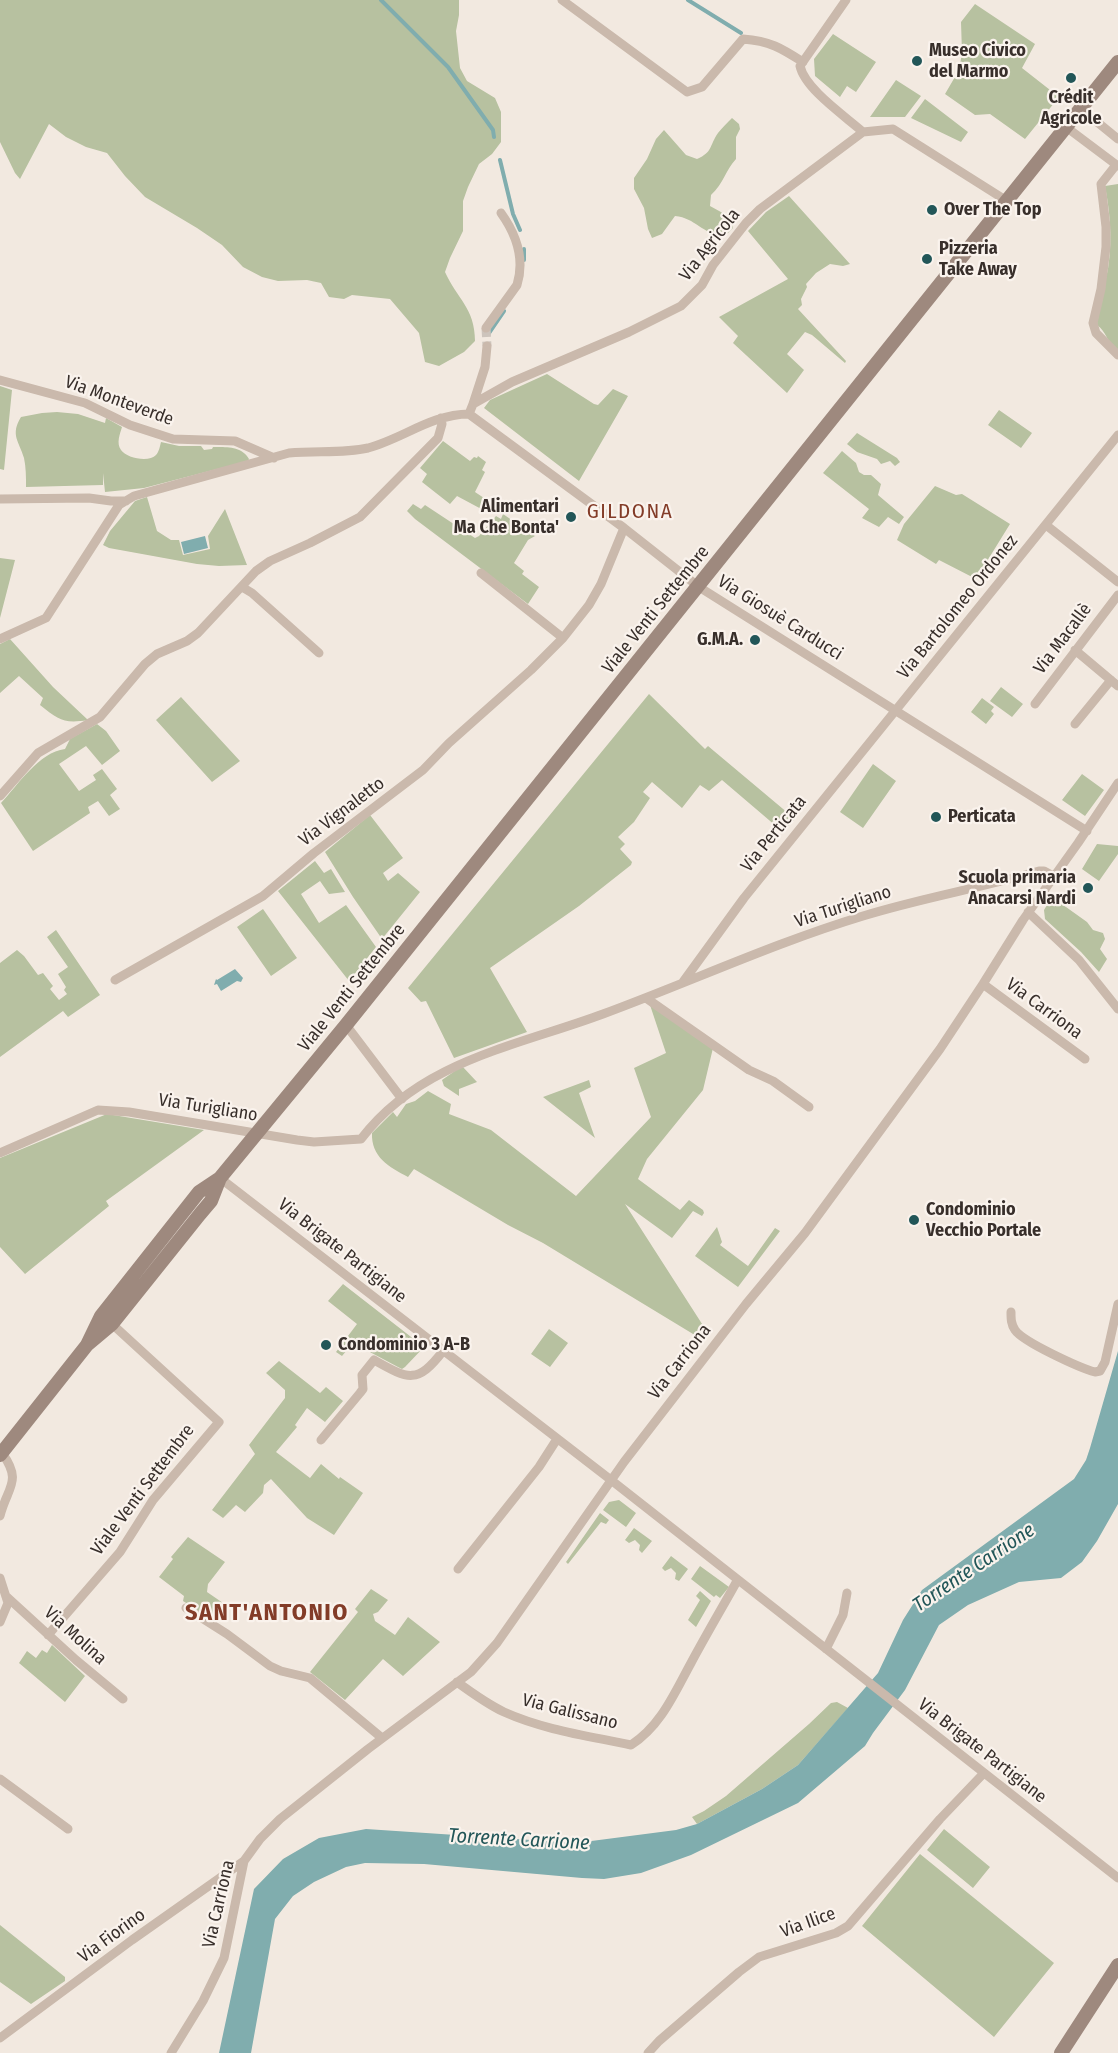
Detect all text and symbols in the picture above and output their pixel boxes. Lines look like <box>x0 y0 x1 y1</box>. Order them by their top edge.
place label: Museo Civico del Marmo <box>929 40 1026 82</box>
marker: Museo Civico del Marmo <box>910 54 924 68</box>
marker: Crédit Agricole <box>1064 71 1078 85</box>
place label: Crédit Agricole <box>1040 87 1102 130</box>
place label: Over The Top <box>944 199 1041 221</box>
marker: Over The Top <box>925 203 939 217</box>
street label: Via Agricola <box>675 205 745 285</box>
place label: Pizzeria Take Away <box>939 238 1017 280</box>
marker: Pizzeria Take Away <box>920 252 934 266</box>
street label: Via Monteverde <box>62 371 176 431</box>
place label: Alimentari Ma Che Bonta' <box>454 496 559 538</box>
district label: GILDONA <box>587 499 673 525</box>
marker: Alimentari Ma Che Bonta' <box>564 510 578 524</box>
street label: Via Bartolomeo Ordonez <box>893 531 1023 683</box>
street label: Viale Venti Settembre <box>598 542 714 678</box>
street label: Via Giosuè Carducci <box>713 571 847 665</box>
street label: Via Macallè <box>1029 599 1097 679</box>
place label: G.M.A. <box>697 629 743 651</box>
marker: G.M.A. <box>748 633 762 647</box>
street label: Via Vignaletto <box>295 773 389 851</box>
street label: Via Perticata <box>737 791 811 877</box>
place label: Perticata <box>948 806 1016 828</box>
marker: Perticata <box>929 810 943 824</box>
place label: Scuola primaria Anacarsi Nardi <box>959 867 1076 910</box>
street label: Via Turigliano <box>792 881 894 933</box>
marker: Scuola primaria Anacarsi Nardi <box>1081 881 1095 895</box>
street label: Viale Venti Settembre <box>294 920 410 1056</box>
street label: Via Carriona <box>1001 974 1087 1044</box>
street label: Via Turigliano <box>157 1090 259 1126</box>
street label: Via Brigate Partigiane <box>273 1194 411 1308</box>
place label: Condominio Vecchio Portale <box>926 1199 1041 1242</box>
marker: Condominio Vecchio Portale <box>907 1213 921 1227</box>
street label: Via Carriona <box>644 1320 716 1404</box>
place label: Condominio 3 A-B <box>338 1334 470 1356</box>
marker: Condominio 3 A-B <box>319 1338 333 1352</box>
street label: Viale Venti Settembre <box>87 1420 199 1560</box>
water label: Torrente Carrione <box>909 1519 1039 1617</box>
district label: SANT'ANTONIO <box>185 1599 349 1627</box>
street label: Via Molina <box>39 1602 111 1670</box>
street label: Via Galissano <box>520 1690 620 1734</box>
street label: Via Brigate Partigiane <box>913 1694 1051 1808</box>
water label: Torrente Carrione <box>448 1824 590 1856</box>
street label: Via Carriona <box>198 1858 240 1950</box>
street label: Via Ilice <box>778 1903 838 1943</box>
street label: Via Fiorino <box>74 1904 150 1968</box>

